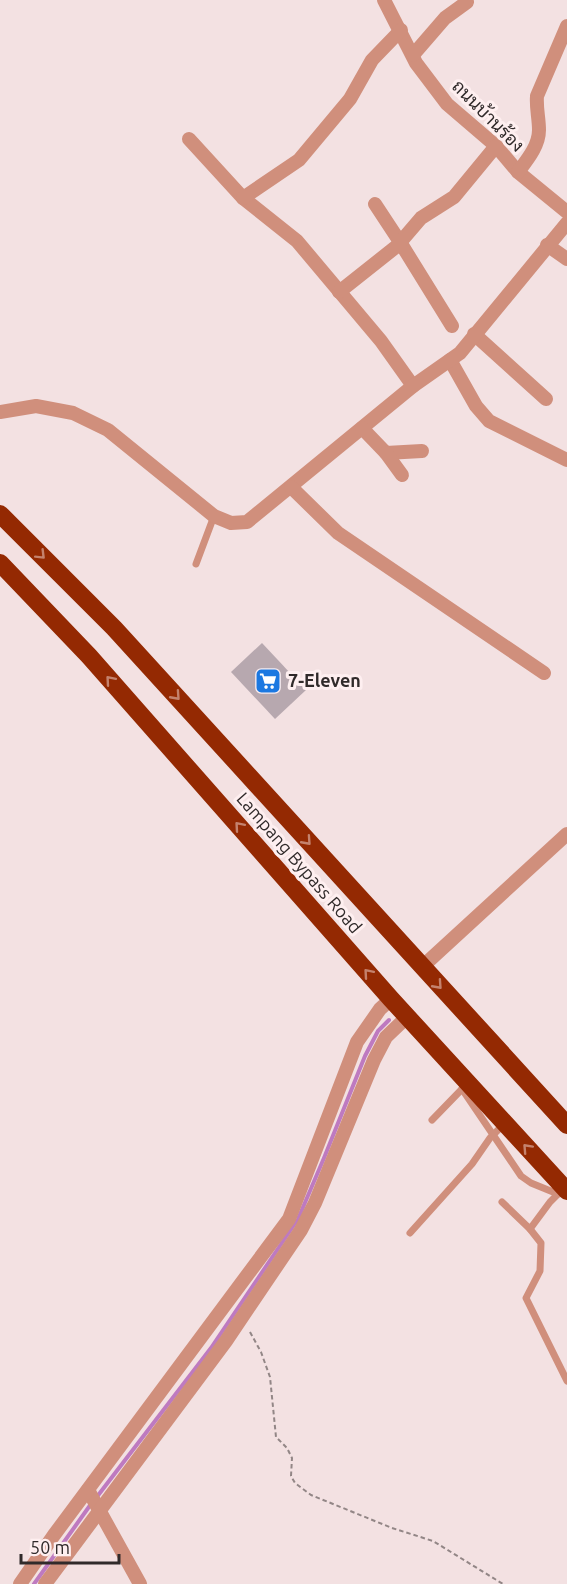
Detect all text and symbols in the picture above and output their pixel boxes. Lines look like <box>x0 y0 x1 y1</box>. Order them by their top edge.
street label: ถนนบ้านร้อง <box>449 75 529 155</box>
one-way arrow <box>34 548 45 559</box>
supermarket icon: 7-Eleven <box>253 666 283 696</box>
place label: 7-Eleven <box>288 670 361 690</box>
one-way arrow <box>106 676 117 687</box>
one-way arrow <box>169 690 180 700</box>
street label: Lampang Bypass Road <box>233 788 366 937</box>
one-way arrow <box>235 822 246 833</box>
one-way arrow <box>300 834 311 844</box>
one-way arrow <box>364 969 375 979</box>
one-way arrow <box>431 978 442 989</box>
one-way arrow <box>524 1144 535 1155</box>
scale bar <box>21 1527 118 1565</box>
text: 50 m <box>30 1537 70 1557</box>

